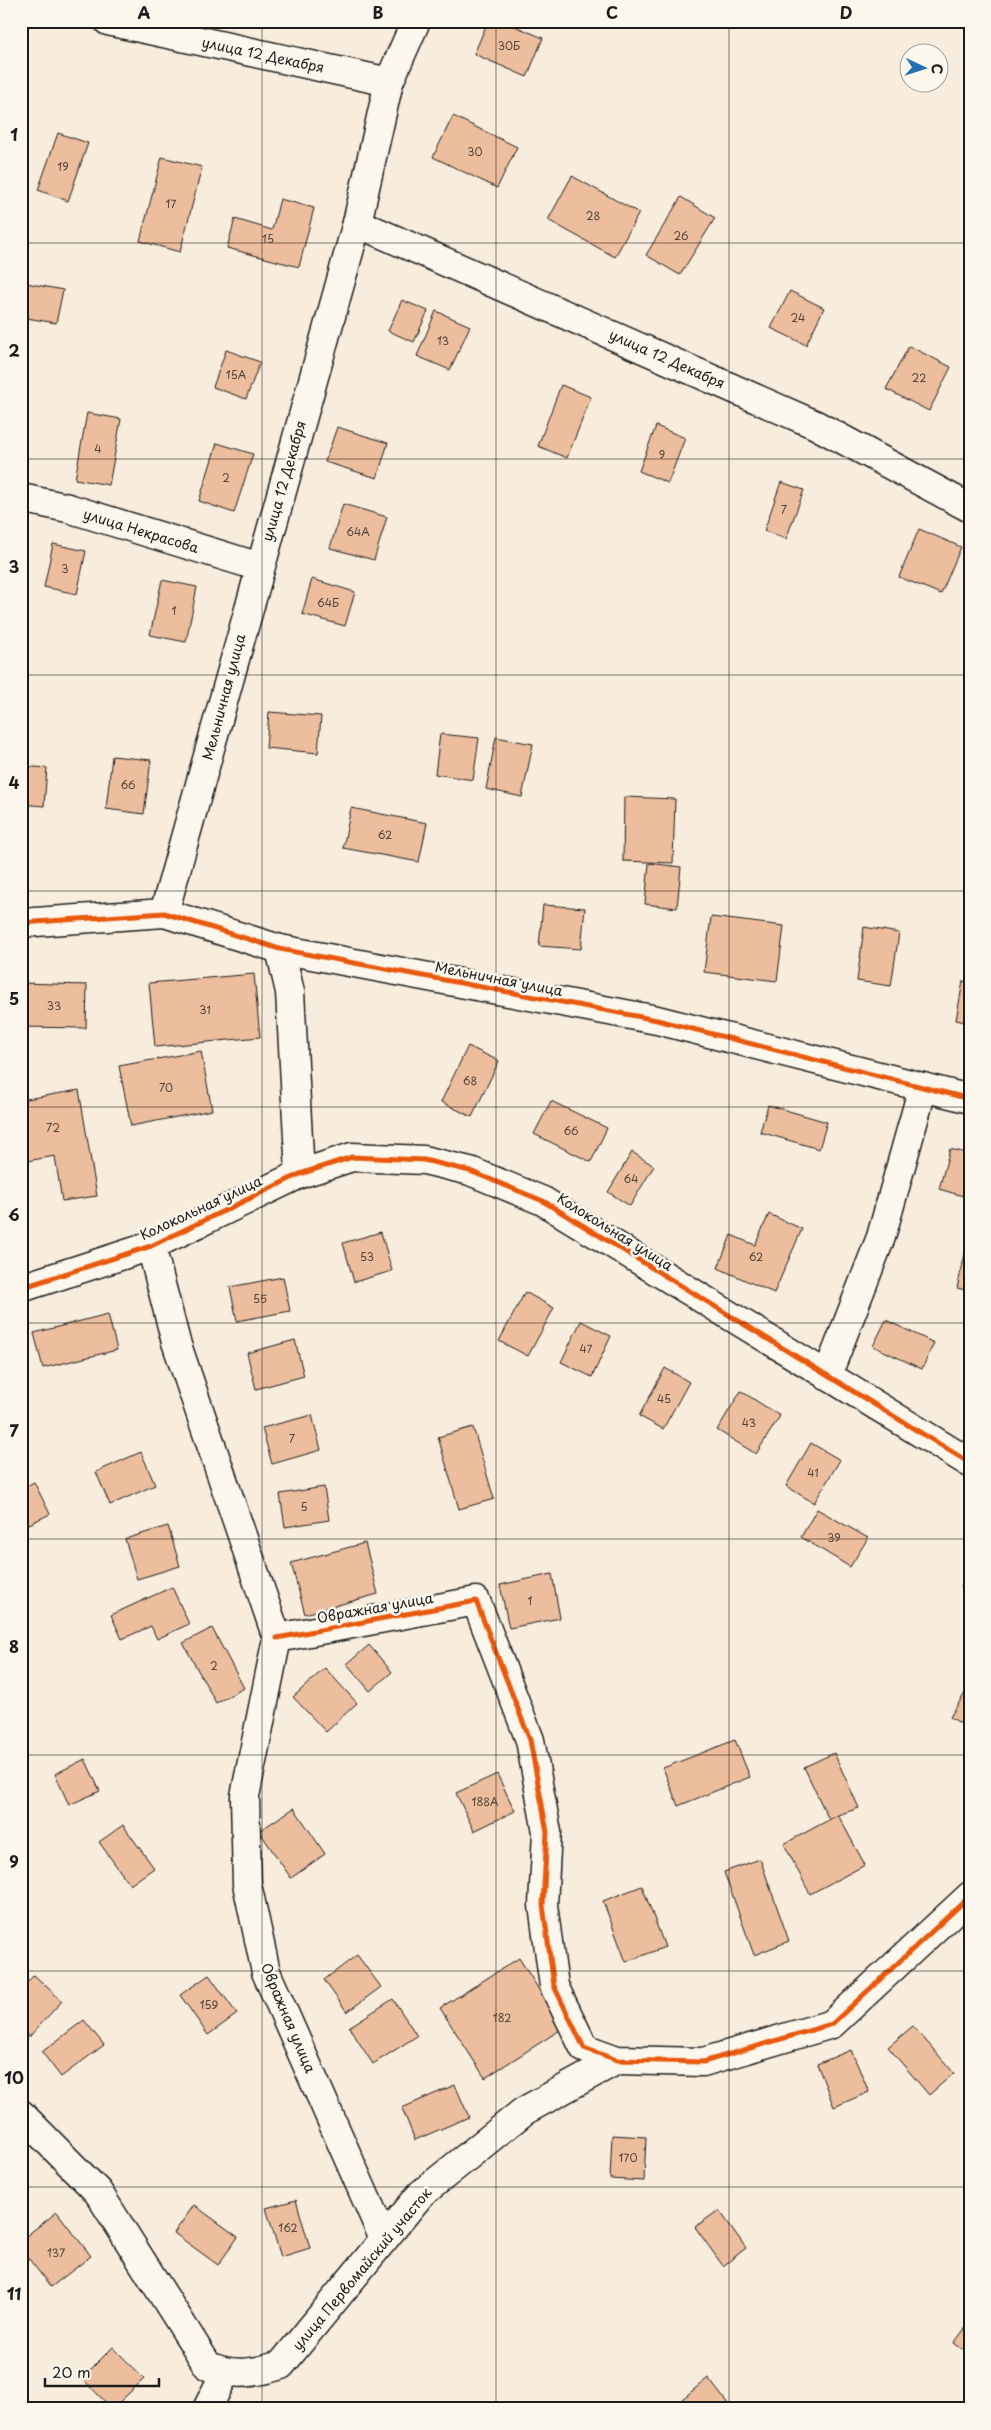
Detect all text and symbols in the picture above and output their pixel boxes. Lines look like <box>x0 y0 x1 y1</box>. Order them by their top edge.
text: A <box>138 0 151 24</box>
text: B <box>373 0 384 24</box>
text: C <box>606 0 618 24</box>
text: D <box>840 0 852 24</box>
street label: улица 12 Декабря <box>200 31 326 78</box>
house number: 30Б <box>498 37 520 54</box>
north arrow <box>898 42 948 92</box>
text: С <box>927 63 948 75</box>
text: 1 <box>10 122 18 146</box>
house number: 30 <box>467 143 483 160</box>
house number: 19 <box>57 158 69 175</box>
house number: 17 <box>166 195 177 212</box>
house number: 28 <box>586 207 600 224</box>
house number: 26 <box>673 227 689 244</box>
house number: 15 <box>262 230 274 247</box>
house number: 24 <box>791 309 805 326</box>
street label: улица 12 Декабря <box>606 324 728 394</box>
house number: 13 <box>437 332 449 349</box>
text: 2 <box>8 338 20 362</box>
house number: 15А <box>226 366 247 383</box>
house number: 22 <box>912 369 926 386</box>
street label: улица 12 Декабря <box>256 418 311 544</box>
house number: 4 <box>94 440 102 457</box>
house number: 9 <box>659 446 665 463</box>
house number: 2 <box>222 469 230 486</box>
house number: 7 <box>781 501 787 518</box>
street label: улица Некрасова <box>81 503 202 558</box>
house number: 64А <box>346 523 370 540</box>
text: 3 <box>9 554 19 578</box>
house number: 3 <box>61 560 69 577</box>
house number: 64Б <box>317 594 339 611</box>
house number: 1 <box>172 602 177 619</box>
street label: Мельничная улица <box>197 631 251 762</box>
text: 4 <box>9 770 20 794</box>
house number: 66 <box>120 776 136 793</box>
house number: 62 <box>378 826 392 843</box>
street label: Мельничная улица <box>433 956 565 1001</box>
text: 5 <box>9 986 19 1010</box>
house number: 33 <box>47 997 61 1014</box>
house number: 31 <box>199 1001 211 1018</box>
house number: 68 <box>463 1072 477 1089</box>
house number: 70 <box>159 1079 173 1096</box>
house number: 72 <box>46 1119 60 1136</box>
house number: 66 <box>563 1122 579 1139</box>
street label: Колокольная улица <box>136 1170 266 1245</box>
house number: 64 <box>624 1170 638 1187</box>
street label: Колокольная улица <box>553 1187 677 1276</box>
text: 6 <box>8 1202 20 1226</box>
house number: 53 <box>360 1248 374 1265</box>
house number: 62 <box>749 1248 763 1265</box>
house number: 55 <box>253 1290 267 1307</box>
house number: 47 <box>580 1340 593 1357</box>
house number: 45 <box>657 1390 671 1407</box>
house number: 43 <box>742 1414 756 1431</box>
text: 7 <box>9 1418 19 1442</box>
house number: 7 <box>289 1430 295 1447</box>
house number: 41 <box>807 1464 819 1481</box>
house number: 5 <box>300 1498 308 1515</box>
house number: 39 <box>827 1529 841 1546</box>
street label: Овражная улица <box>315 1587 435 1628</box>
house number: 1 <box>528 1592 533 1609</box>
text: 8 <box>9 1634 19 1658</box>
house number: 2 <box>210 1657 218 1674</box>
house number: 188А <box>471 1793 499 1810</box>
text: 9 <box>9 1849 19 1873</box>
street label: Овражная улица <box>256 1960 321 2076</box>
house number: 159 <box>200 1996 218 2013</box>
house number: 182 <box>493 2009 511 2026</box>
text: 10 <box>4 2065 24 2089</box>
house number: 170 <box>619 2149 637 2166</box>
street label: улица Первомайский участок <box>287 2182 437 2355</box>
house number: 162 <box>278 2219 298 2236</box>
house number: 137 <box>47 2244 65 2261</box>
text: 11 <box>7 2281 21 2305</box>
scale bar <box>45 2355 159 2387</box>
text: 20 m <box>52 2360 91 2383</box>

